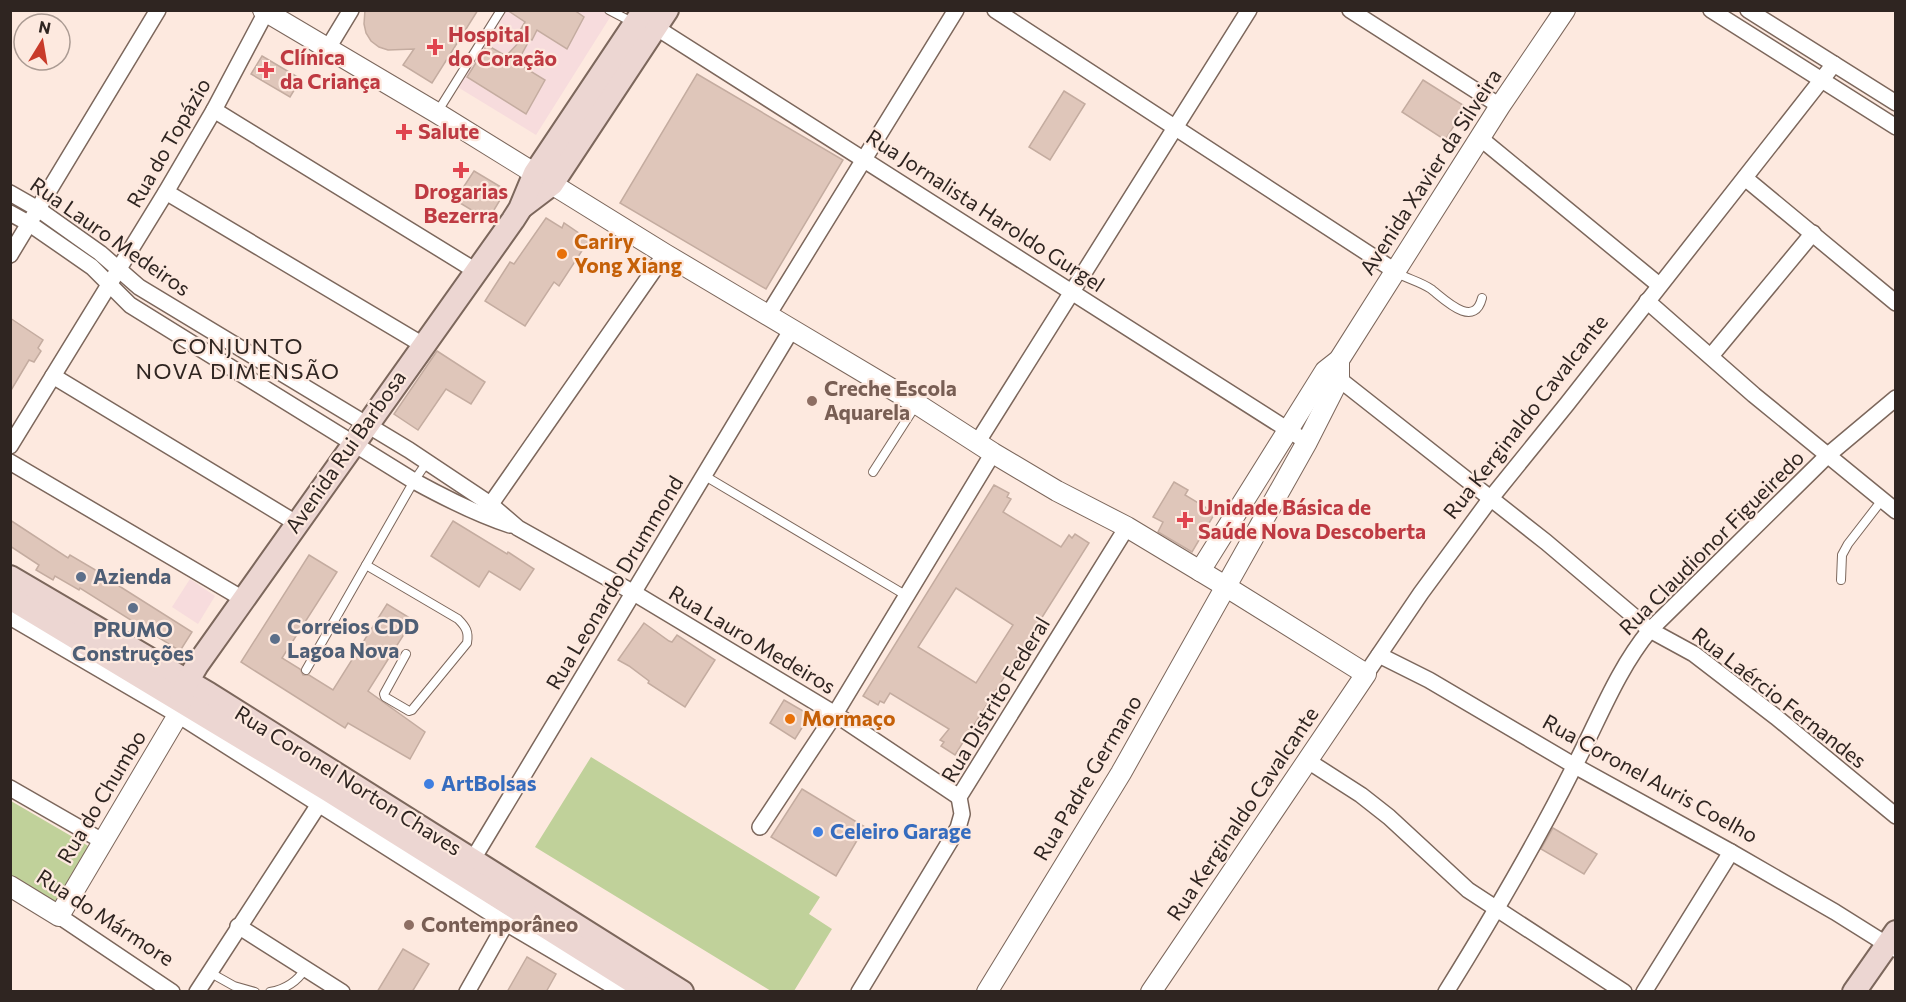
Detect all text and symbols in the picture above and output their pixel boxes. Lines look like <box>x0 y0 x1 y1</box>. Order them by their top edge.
north arrow <box>12 12 72 72</box>
text: N <box>37 16 53 37</box>
place label: Hospital do Coração <box>448 21 557 70</box>
marker: Hospital do Coração <box>426 38 444 56</box>
place label: Clínica da Criança <box>280 44 381 93</box>
marker: Clínica da Criança <box>257 61 275 79</box>
street label: Avenida Xavier da Silveira <box>1354 63 1506 279</box>
street label: Rua do Topázio <box>121 73 215 211</box>
place label: Salute <box>418 118 479 143</box>
marker: Salute <box>395 123 413 141</box>
street label: Rua Jornalista Haroldo Gurgel <box>862 123 1110 296</box>
marker: Drogarias Bezerra <box>454 163 468 177</box>
street label: Rua Lauro Medeiros <box>26 171 196 300</box>
place label: Drogarias Bezerra <box>414 178 508 227</box>
place label: Cariry Yong Xiang <box>574 228 683 277</box>
marker: Cariry Yong Xiang <box>555 247 569 261</box>
street label: Rua Kerginaldo Cavalcante <box>1437 309 1612 523</box>
district label: CONJUNTO NOVA DIMENSÃO <box>136 332 340 384</box>
street label: Avenida Rui Barbosa <box>279 365 410 537</box>
place label: Creche Escola Aquarela <box>824 375 957 424</box>
marker: Creche Escola Aquarela <box>805 394 819 408</box>
street label: Rua Claudionor Figueiredo <box>1613 444 1809 640</box>
street label: Rua Leonardo Drummond <box>540 471 688 694</box>
place label: Unidade Básica de Saúde Nova Descoberta <box>1198 494 1426 543</box>
marker: Unidade Básica de Saúde Nova Descoberta <box>1176 511 1194 529</box>
place label: Azienda <box>93 563 171 588</box>
marker: Azienda <box>74 570 88 584</box>
street label: Rua Lauro Medeiros <box>665 579 841 698</box>
marker: PRUMO Construções <box>126 601 140 615</box>
street label: Rua Distrito Federal <box>935 612 1054 787</box>
place label: Correios CDD Lagoa Nova <box>287 613 419 662</box>
place label: PRUMO Construções <box>72 616 194 665</box>
street label: Rua Laércio Fernandes <box>1688 621 1872 773</box>
marker: Correios CDD Lagoa Nova <box>268 632 282 646</box>
street label: Rua Padre Germano <box>1027 690 1146 865</box>
street label: Rua Coronel Norton Chaves <box>231 700 467 860</box>
street label: Rua Kerginaldo Cavalcante <box>1161 702 1323 925</box>
place label: Mormaço <box>802 705 895 730</box>
street label: Rua Coronel Auris Coelho <box>1539 708 1763 847</box>
marker: Mormaço <box>783 712 797 726</box>
street label: Rua do Chumbo <box>51 725 150 867</box>
place label: ArtBolsas <box>441 770 537 795</box>
marker: ArtBolsas <box>422 777 436 791</box>
place label: Celeiro Garage <box>830 818 971 843</box>
marker: Celeiro Garage <box>811 825 825 839</box>
street label: Rua do Mármore <box>33 863 179 970</box>
place label: Contemporâneo <box>421 911 578 936</box>
marker: Contemporâneo <box>402 918 416 932</box>

